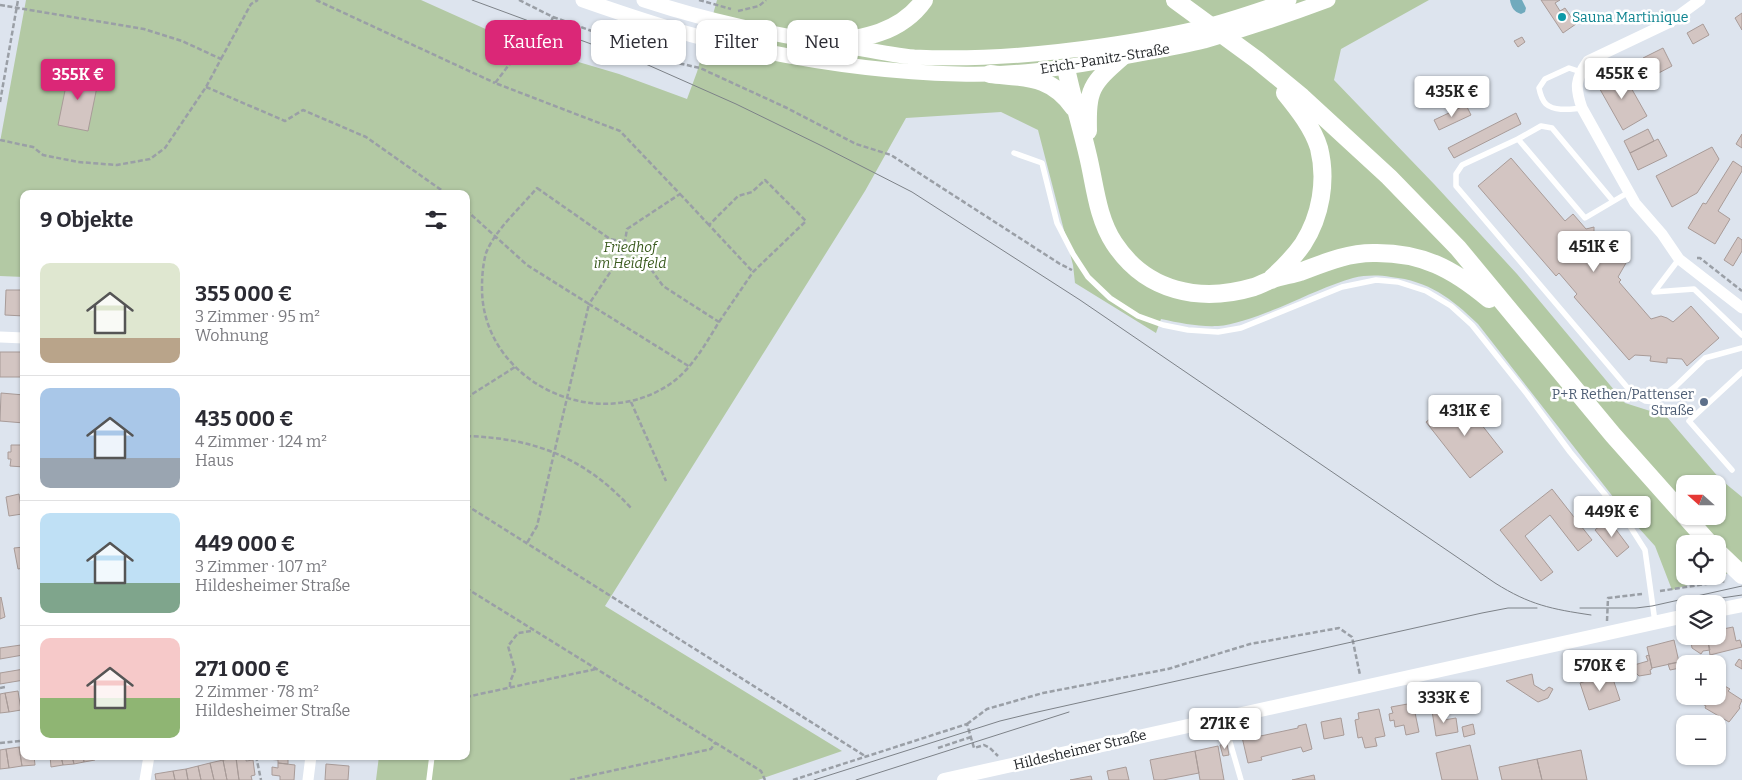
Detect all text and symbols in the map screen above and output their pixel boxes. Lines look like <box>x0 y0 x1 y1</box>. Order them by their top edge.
place label: Sauna Martinique <box>1572 9 1689 26</box>
marker: Sauna Martinique <box>1556 11 1568 23</box>
chip: Kaufen <box>485 20 581 65</box>
chip: Mieten <box>591 20 686 65</box>
chip: Filter <box>696 20 777 65</box>
chip: Neu <box>787 20 858 65</box>
street label: Erich-Panitz-Straße <box>1039 40 1171 78</box>
pin: 355K € <box>37 58 119 101</box>
pin: 455K € <box>1581 58 1663 100</box>
text: 455K € <box>1596 64 1648 83</box>
text: 355K € <box>52 65 104 84</box>
pin: 435K € <box>1411 76 1493 118</box>
text: 435K € <box>1425 82 1479 101</box>
icon: filters <box>422 206 450 234</box>
text: 9 Objekte <box>40 207 133 233</box>
pin: 451K € <box>1553 230 1635 273</box>
text: 451K € <box>1569 237 1619 256</box>
park label: Friedhof im Heidfeld <box>594 239 666 272</box>
text: 355 000 € <box>195 281 292 307</box>
icon: home <box>80 283 140 343</box>
text: 3 Zimmer · 95 m² <box>195 307 320 326</box>
text: Wohnung <box>195 326 268 345</box>
place label: P+R Rethen/Pattenser Straße <box>1552 386 1694 419</box>
pin: 431K € <box>1424 394 1506 437</box>
marker: P+R Rethen/Pattenser Straße <box>1698 396 1710 408</box>
text: 431K € <box>1439 401 1491 420</box>
text: 435 000 € <box>195 406 294 432</box>
icon: home <box>80 408 140 468</box>
text: 4 Zimmer · 124 m² <box>195 432 327 451</box>
text: Haus <box>195 451 234 470</box>
north arrow <box>1676 475 1726 525</box>
map controls <box>1676 475 1726 765</box>
pin: 449K € <box>1571 496 1653 538</box>
text: 449K € <box>1585 502 1639 521</box>
text: 449 000 € <box>195 531 295 557</box>
icon: home <box>80 533 140 593</box>
button: locate <box>1676 535 1726 585</box>
text: 3 Zimmer · 107 m² <box>195 557 327 576</box>
text: Hildesheimer Straße <box>195 576 350 595</box>
button: layers <box>1676 595 1726 645</box>
pin: 570K € <box>1559 650 1641 692</box>
button: + <box>1676 655 1726 705</box>
text: 271 000 € <box>195 656 290 682</box>
text: 570K € <box>1574 656 1626 675</box>
icon: home <box>80 658 140 718</box>
text: 2 Zimmer · 78 m² <box>195 682 319 701</box>
pin: 333K € <box>1403 682 1485 724</box>
text: 333K € <box>1418 688 1470 707</box>
text: Hildesheimer Straße <box>195 701 350 720</box>
pin: 271K € <box>1184 708 1266 750</box>
text: 271K € <box>1200 714 1250 733</box>
button: − <box>1676 715 1726 765</box>
street label: Hildesheimer Straße <box>1012 726 1148 774</box>

